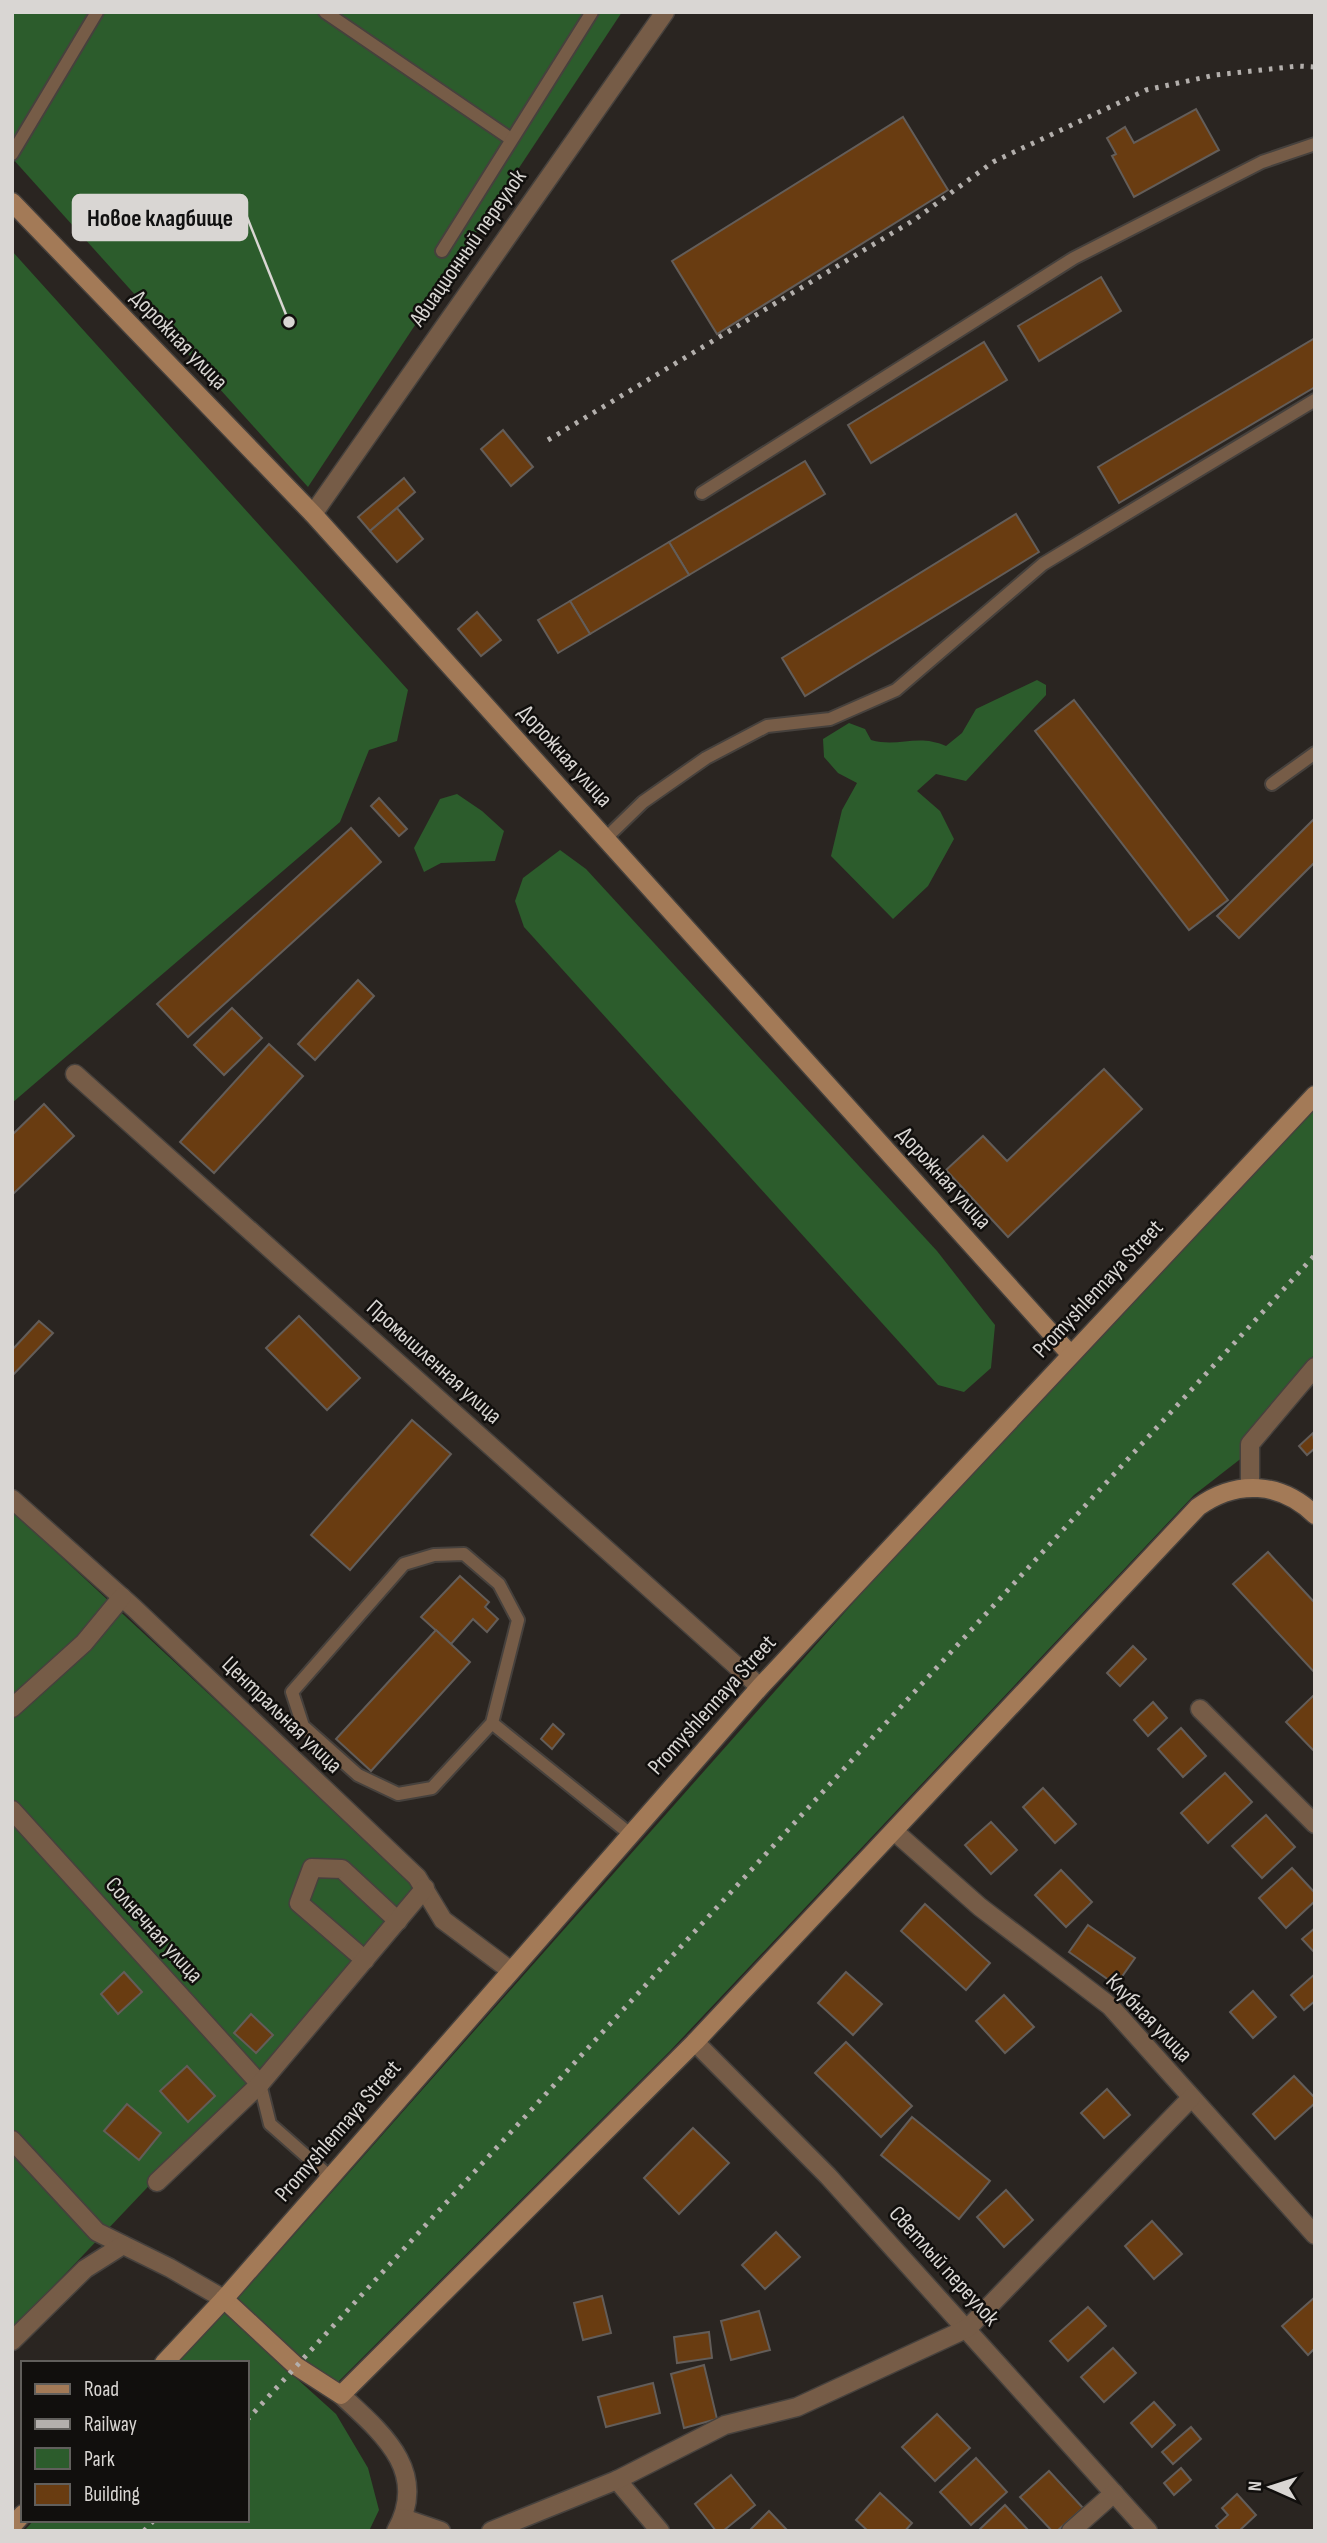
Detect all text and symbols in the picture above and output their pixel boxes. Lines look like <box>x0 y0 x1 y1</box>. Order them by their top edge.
street label: Авиационный переулок <box>403 164 533 333</box>
callout: Новое кладбище <box>73 195 247 240</box>
text: Новое кладбище <box>87 204 233 233</box>
street label: Дорожная улица <box>124 284 234 396</box>
street label: Дорожная улица <box>512 699 618 813</box>
street label: Дорожная улица <box>891 1121 997 1235</box>
street label: Promyshlennaya Street <box>1027 1214 1169 1364</box>
street label: Промышленная улица <box>360 1294 508 1430</box>
street label: Promyshlennaya Street <box>642 1629 782 1781</box>
street label: Центральная улица <box>216 1651 348 1779</box>
street label: Солнечная улица <box>99 1871 209 1989</box>
street label: Клубная улица <box>1100 1968 1198 2068</box>
street label: Promyshlennaya Street <box>269 2054 407 2208</box>
street label: Светлый переулок <box>883 2200 1005 2332</box>
legend <box>21 2361 248 2522</box>
text: Road <box>84 2377 119 2402</box>
text: Railway <box>84 2412 137 2437</box>
text: Park <box>84 2447 115 2472</box>
north arrow <box>1236 2452 1306 2522</box>
text: N <box>1244 2481 1267 2492</box>
text: Building <box>84 2482 140 2507</box>

